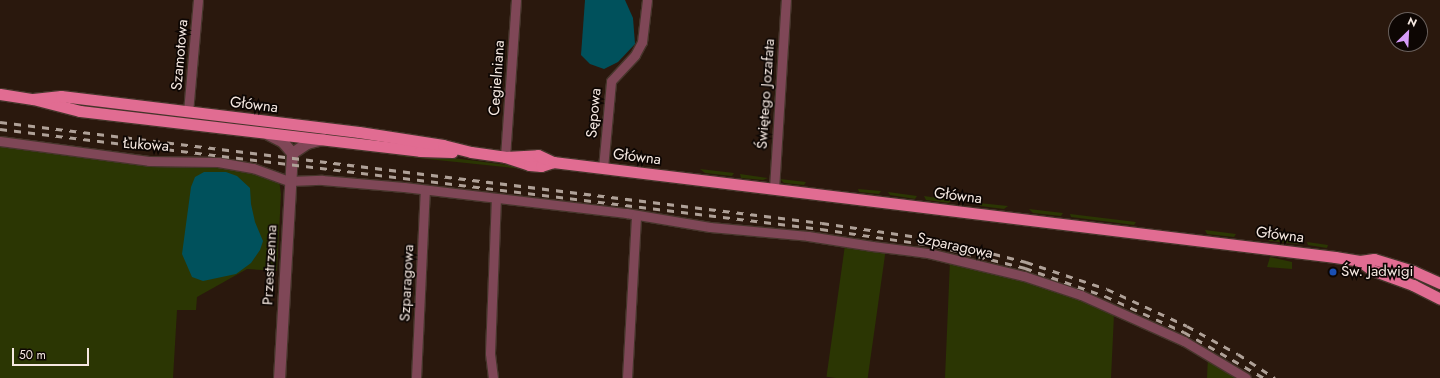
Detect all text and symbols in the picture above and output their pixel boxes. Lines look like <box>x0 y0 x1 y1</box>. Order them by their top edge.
north arrow <box>1388 12 1428 52</box>
text: N <box>1405 13 1420 31</box>
street label: Szamotowa <box>168 19 192 91</box>
street label: Świętego Jozafata <box>753 38 779 150</box>
street label: Cegielniana <box>485 40 509 116</box>
street label: Sępowa <box>583 87 605 139</box>
street label: Główna <box>229 93 279 117</box>
street label: Łukowa <box>122 134 170 156</box>
street label: Główna <box>612 145 662 169</box>
street label: Główna <box>933 184 983 208</box>
street label: Główna <box>1255 223 1305 247</box>
street label: Przestrzenna <box>259 224 281 306</box>
street label: Szparagowa <box>915 229 995 263</box>
street label: Szparagowa <box>396 244 418 322</box>
place label: Św. Jadwigi <box>1341 263 1413 281</box>
marker: Św. Jadwigi <box>1328 267 1338 277</box>
scale bar <box>14 340 91 366</box>
text: 50 m <box>19 346 46 364</box>

